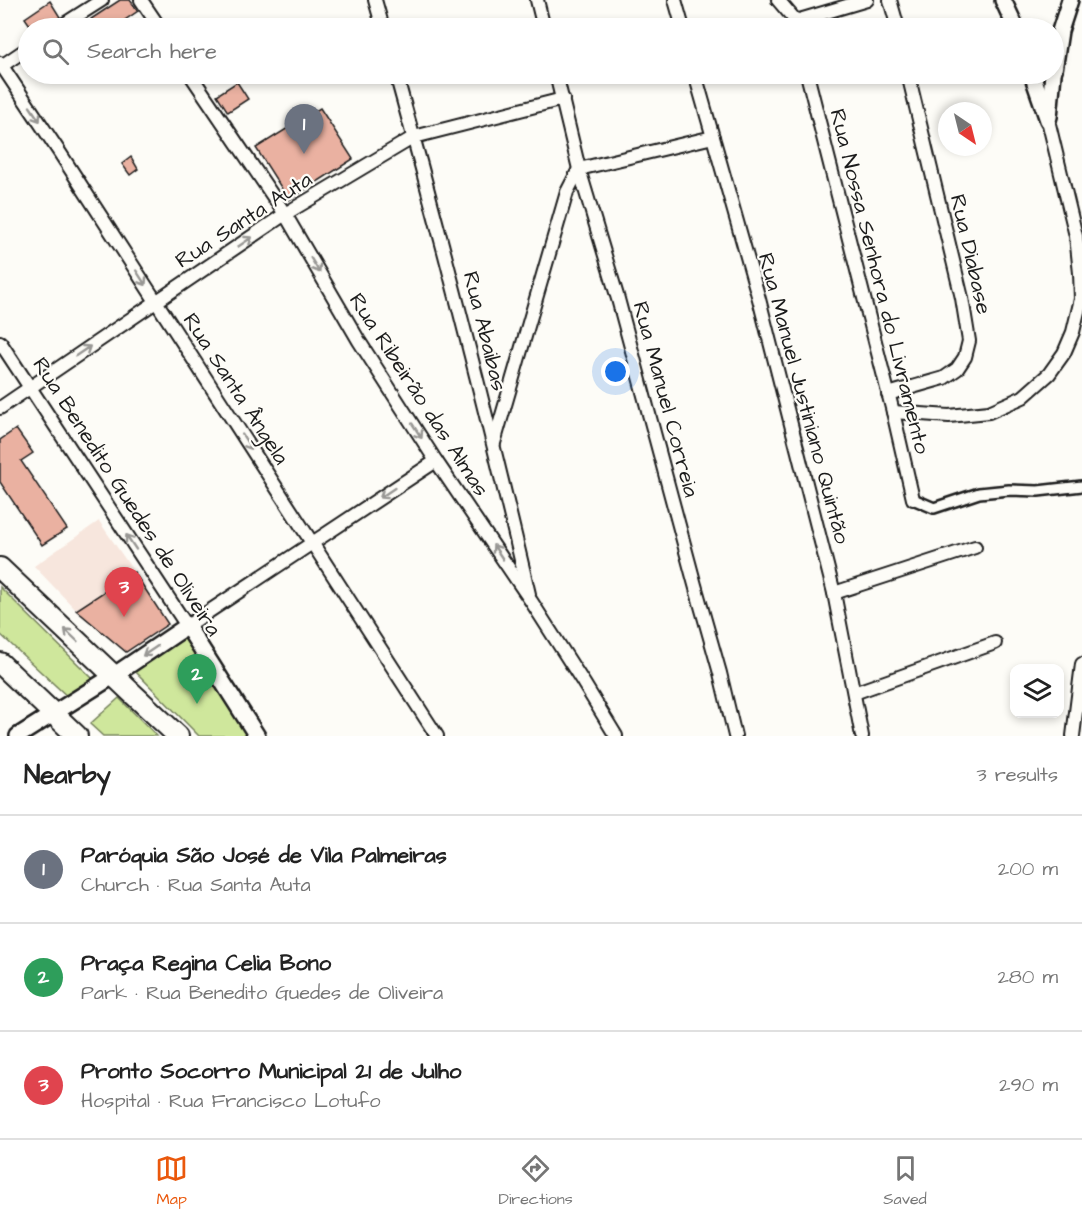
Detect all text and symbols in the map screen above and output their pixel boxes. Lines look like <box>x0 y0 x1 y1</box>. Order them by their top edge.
search box <box>18 18 1064 84</box>
icon: search <box>39 35 72 68</box>
text: Search here <box>87 36 217 67</box>
north arrow <box>938 102 992 156</box>
pin: 1 <box>284 104 324 154</box>
one-way arrow <box>28 106 41 123</box>
street label: Rua Nossa Senhora do Livramento <box>822 106 938 458</box>
street label: Rua Santa Auta <box>169 164 318 276</box>
street label: Rua Diabase <box>942 191 999 317</box>
one-way arrow <box>236 236 252 248</box>
street label: Rua Manuel Justiniano Quintão <box>750 249 858 548</box>
one-way arrow <box>309 256 321 273</box>
street label: Rua Abaibas <box>455 268 514 395</box>
one-way arrow <box>135 269 147 286</box>
street label: Rua Ribeirão das Almas <box>341 287 496 503</box>
street label: Rua Manuel Correia <box>625 298 707 501</box>
street label: Rua Santa Ângela <box>174 307 296 471</box>
one-way arrow <box>74 345 91 357</box>
street label: Rua Benedito Guedes de Oliveira <box>25 351 229 642</box>
your location <box>601 357 630 386</box>
one-way arrow <box>411 422 423 439</box>
one-way arrow <box>241 433 253 450</box>
one-way arrow <box>380 487 396 499</box>
one-way arrow <box>125 535 137 551</box>
one-way arrow <box>492 544 504 561</box>
pin: 3 <box>104 568 144 617</box>
one-way arrow <box>64 628 79 642</box>
one-way arrow <box>142 645 159 657</box>
pin: 2 <box>178 654 216 704</box>
map controls <box>1010 664 1064 718</box>
button: layers <box>1010 664 1064 718</box>
text: Nearby <box>24 757 111 793</box>
text: 3 results <box>976 761 1058 789</box>
text: Paróquia São José de Vila Palmeiras <box>81 840 447 871</box>
text: 1 <box>42 855 45 883</box>
text: 200 m <box>998 855 1058 883</box>
text: Church · Rua Santa Auta <box>81 871 311 899</box>
text: Praça Regina Celia Bono <box>81 948 331 979</box>
text: 2 <box>38 963 49 991</box>
text: 280 m <box>997 963 1058 991</box>
text: Park · Rua Benedito Guedes de Oliveira <box>81 979 443 1007</box>
text: Pronto Socorro Municipal 21 de Julho <box>81 1056 461 1087</box>
text: 3 <box>38 1071 49 1099</box>
text: 290 m <box>999 1071 1058 1099</box>
text: Hospital · Rua Francisco Lotufo <box>81 1087 381 1115</box>
tab: Map <box>155 1152 188 1210</box>
tab: Directions <box>499 1152 573 1210</box>
tab: Saved <box>883 1152 927 1210</box>

